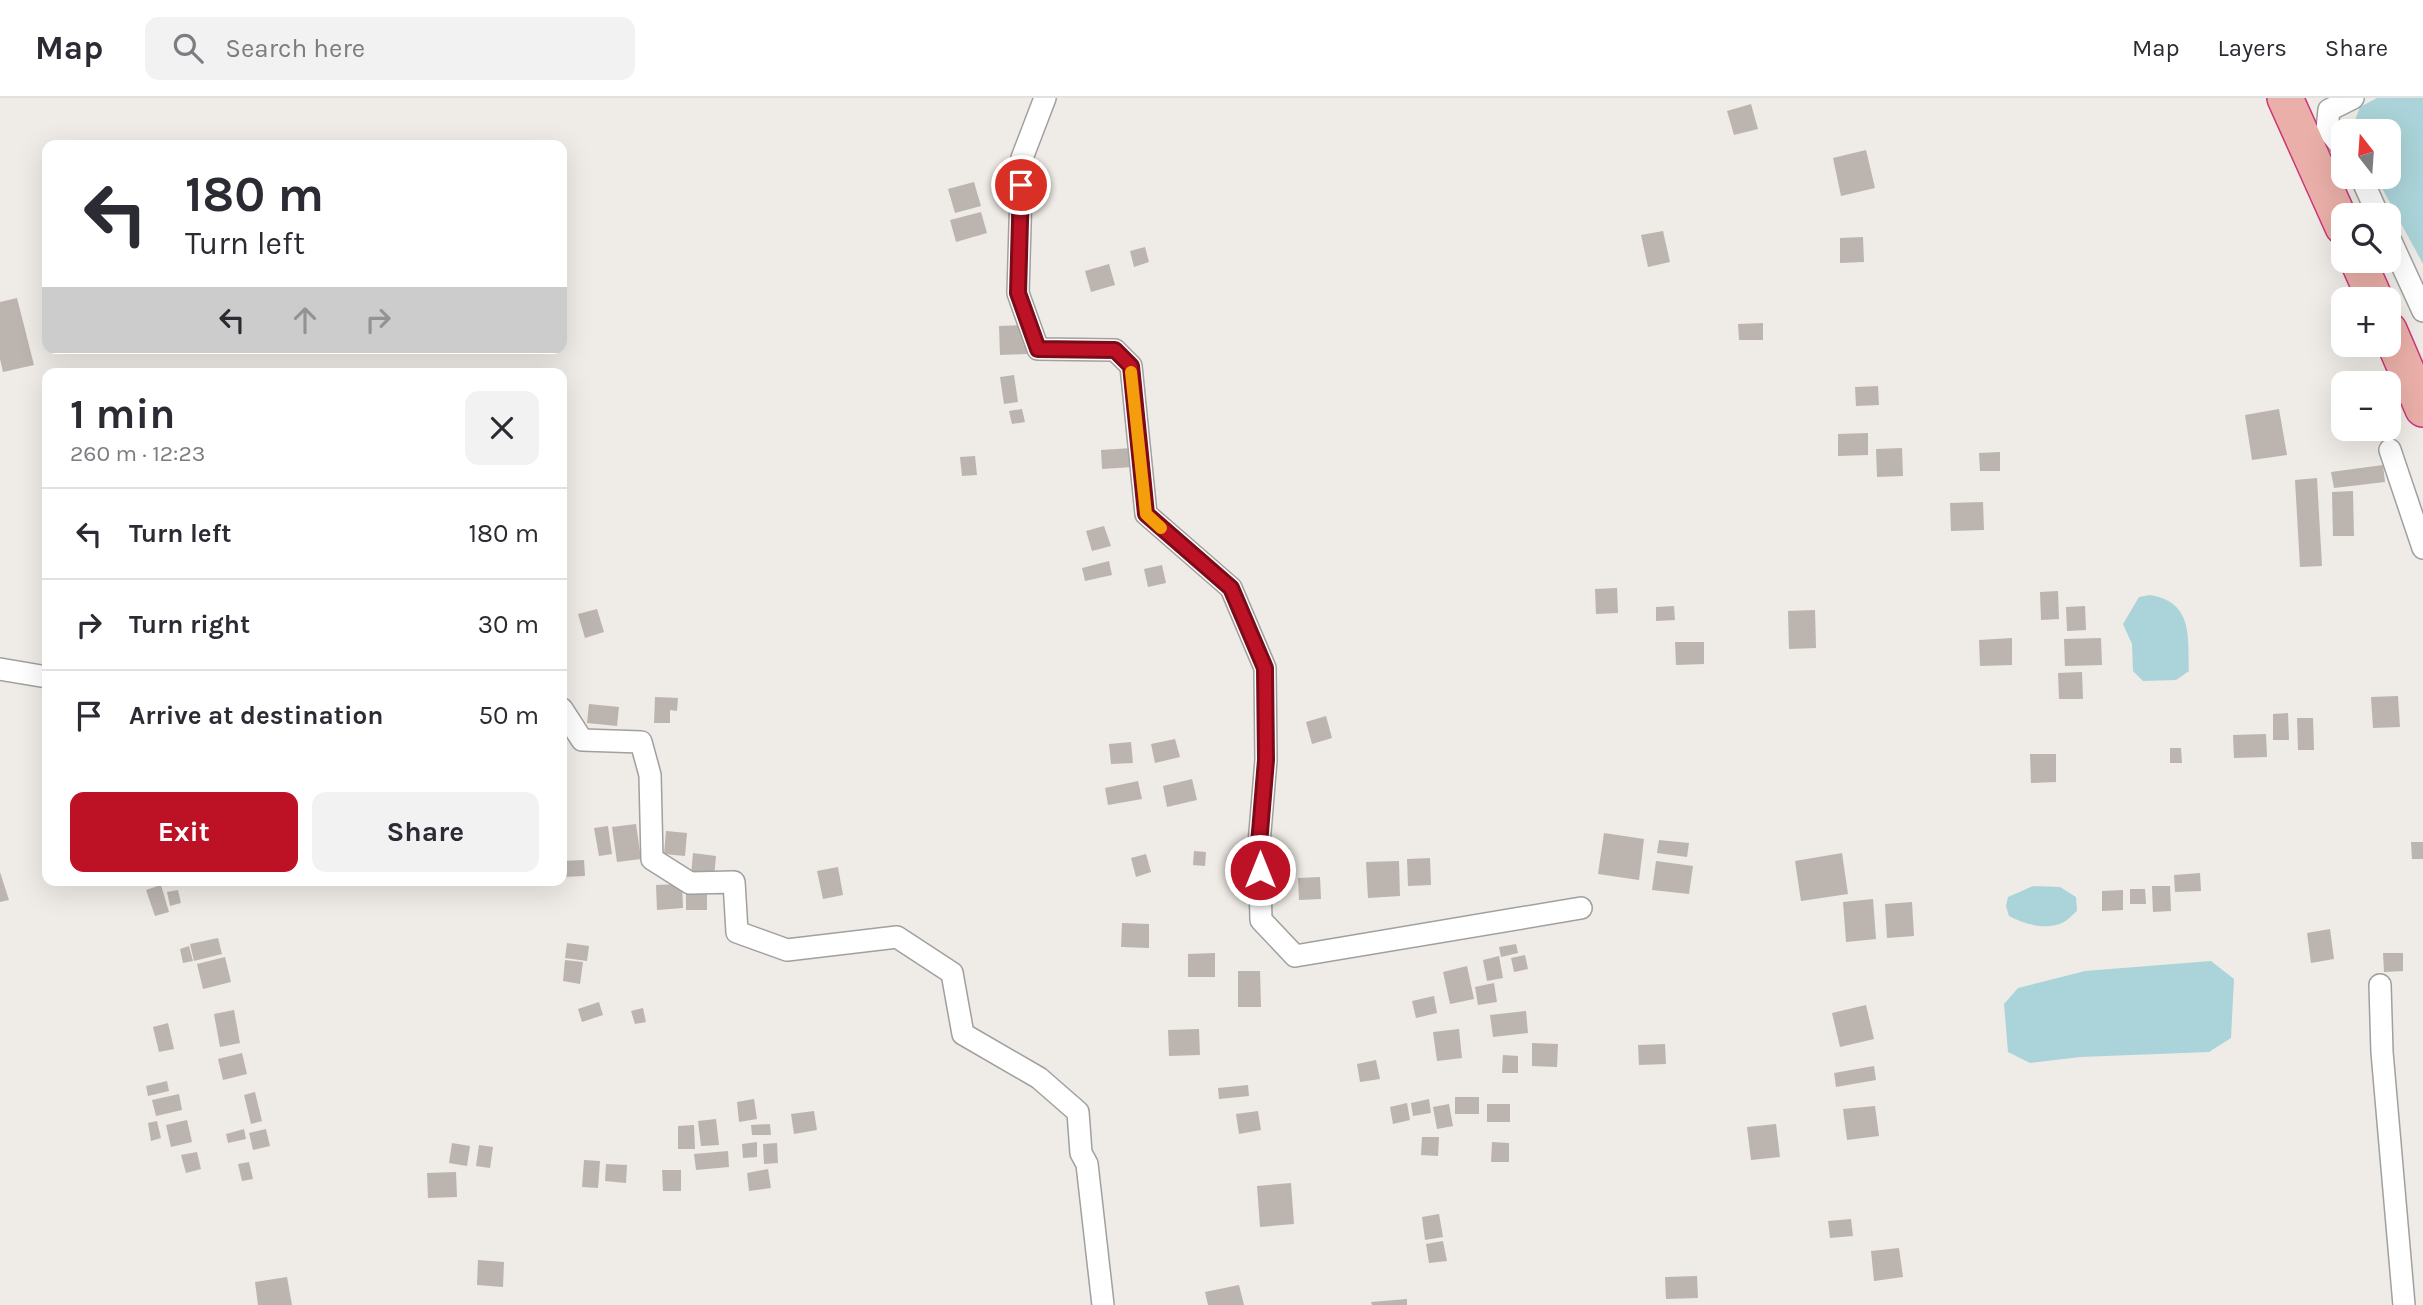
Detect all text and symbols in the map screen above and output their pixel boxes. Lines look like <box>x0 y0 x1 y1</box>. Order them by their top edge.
search box <box>145 17 635 80</box>
text: Map <box>35 29 103 67</box>
icon: search <box>169 29 207 67</box>
text: Search here <box>225 33 365 64</box>
text: Map <box>2132 34 2180 62</box>
text: Layers <box>2218 34 2287 62</box>
text: Share <box>2325 34 2388 62</box>
north arrow <box>2331 119 2401 189</box>
map controls <box>2331 119 2401 441</box>
pin <box>991 155 1051 215</box>
text: 180 m <box>185 166 324 223</box>
icon: arrive <box>1002 166 1040 204</box>
icon: left <box>70 168 161 259</box>
button: search <box>2331 203 2401 273</box>
text: Turn left <box>185 225 305 262</box>
button: + <box>2331 287 2401 357</box>
icon: left <box>213 301 251 339</box>
icon: ahead <box>286 301 324 339</box>
icon: right <box>359 301 397 339</box>
button: − <box>2331 371 2401 441</box>
text: 1 min <box>70 389 175 439</box>
button: close <box>465 391 539 465</box>
text: 260 m · 12:23 <box>70 440 205 467</box>
icon: left <box>70 515 108 553</box>
text: Turn left <box>129 518 231 549</box>
text: 180 m <box>469 518 539 549</box>
icon: right <box>70 606 108 644</box>
text: Turn right <box>129 609 250 640</box>
text: 30 m <box>478 609 539 640</box>
icon: arrive <box>70 697 108 735</box>
text: Arrive at destination <box>129 700 383 731</box>
text: 50 m <box>478 700 539 731</box>
button: Exit <box>70 792 298 872</box>
button: Share <box>312 792 539 872</box>
position arrow <box>1223 833 1297 907</box>

